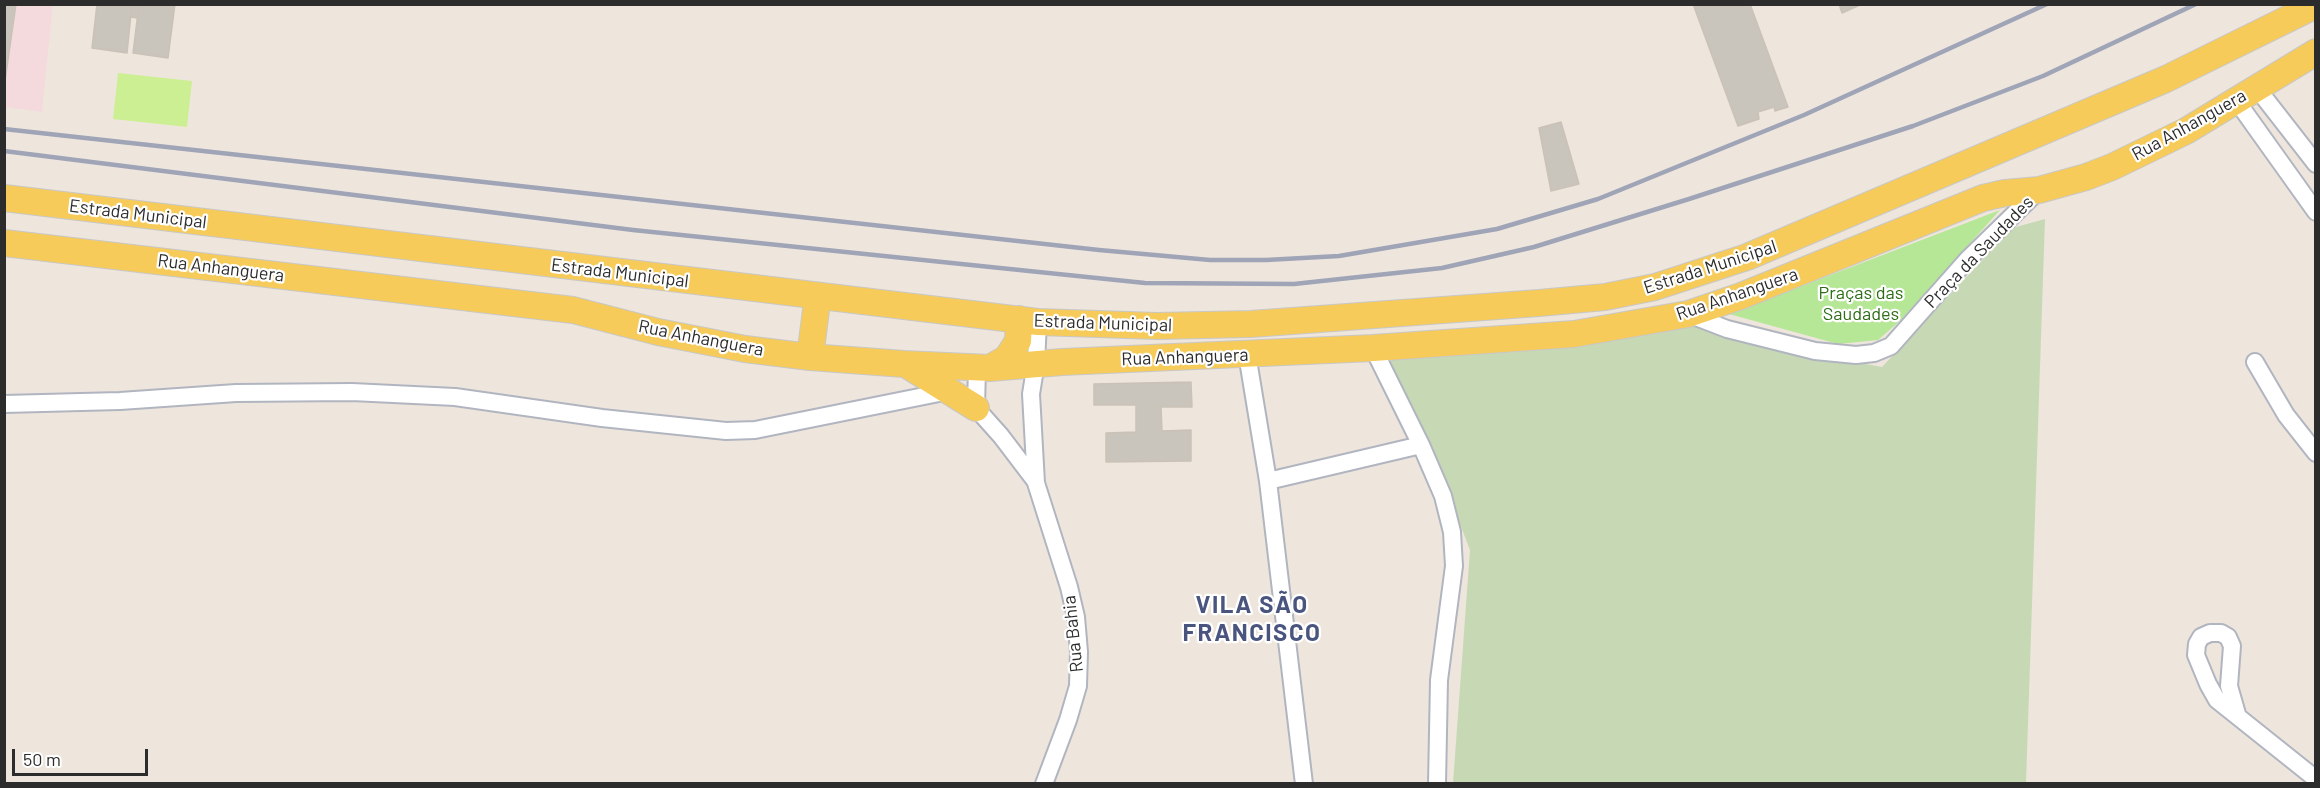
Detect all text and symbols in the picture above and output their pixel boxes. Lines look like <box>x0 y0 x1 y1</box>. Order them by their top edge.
street label: Rua Anhanguera <box>2128 85 2250 165</box>
street label: Praça da Saudades <box>1920 191 2038 313</box>
street label: Estrada Municipal <box>68 195 208 233</box>
street label: Estrada Municipal <box>1641 235 1779 299</box>
street label: Rua Anhanguera <box>157 250 285 286</box>
street label: Estrada Municipal <box>550 254 690 292</box>
street label: Rua Anhanguera <box>1673 263 1801 325</box>
park label: Praças das Saudades <box>1819 282 1903 324</box>
street label: Estrada Municipal <box>1033 310 1173 336</box>
street label: Rua Anhanguera <box>636 315 766 361</box>
street label: Rua Anhanguera <box>1121 344 1249 370</box>
district label: VILA SÃO FRANCISCO <box>1183 591 1321 647</box>
street label: Rua Bahia <box>1058 594 1088 674</box>
scale bar <box>15 737 152 775</box>
text: 50 m <box>23 748 61 770</box>

